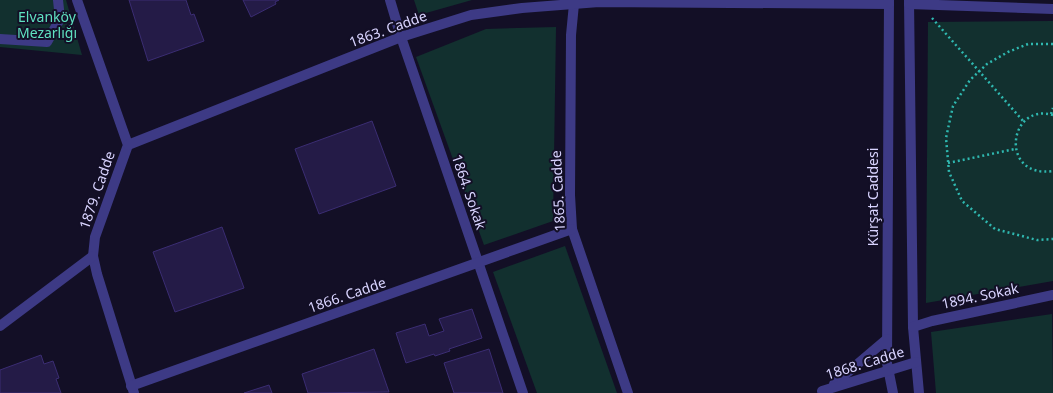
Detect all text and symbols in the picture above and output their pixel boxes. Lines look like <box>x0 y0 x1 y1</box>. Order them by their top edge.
street label: 1863. Cadde <box>346 6 429 51</box>
park label: Elvanköy Mezarlığı <box>17 7 77 42</box>
street label: 1879. Cadde <box>74 148 119 231</box>
street label: Kürşat Caddesi <box>863 148 882 246</box>
street label: 1865. Cadde <box>546 150 569 232</box>
street label: 1864. Sokak <box>448 152 491 232</box>
street label: 1866. Cadde <box>305 272 388 317</box>
street label: 1894. Sokak <box>940 278 1021 313</box>
street label: 1868. Cadde <box>823 342 907 383</box>

